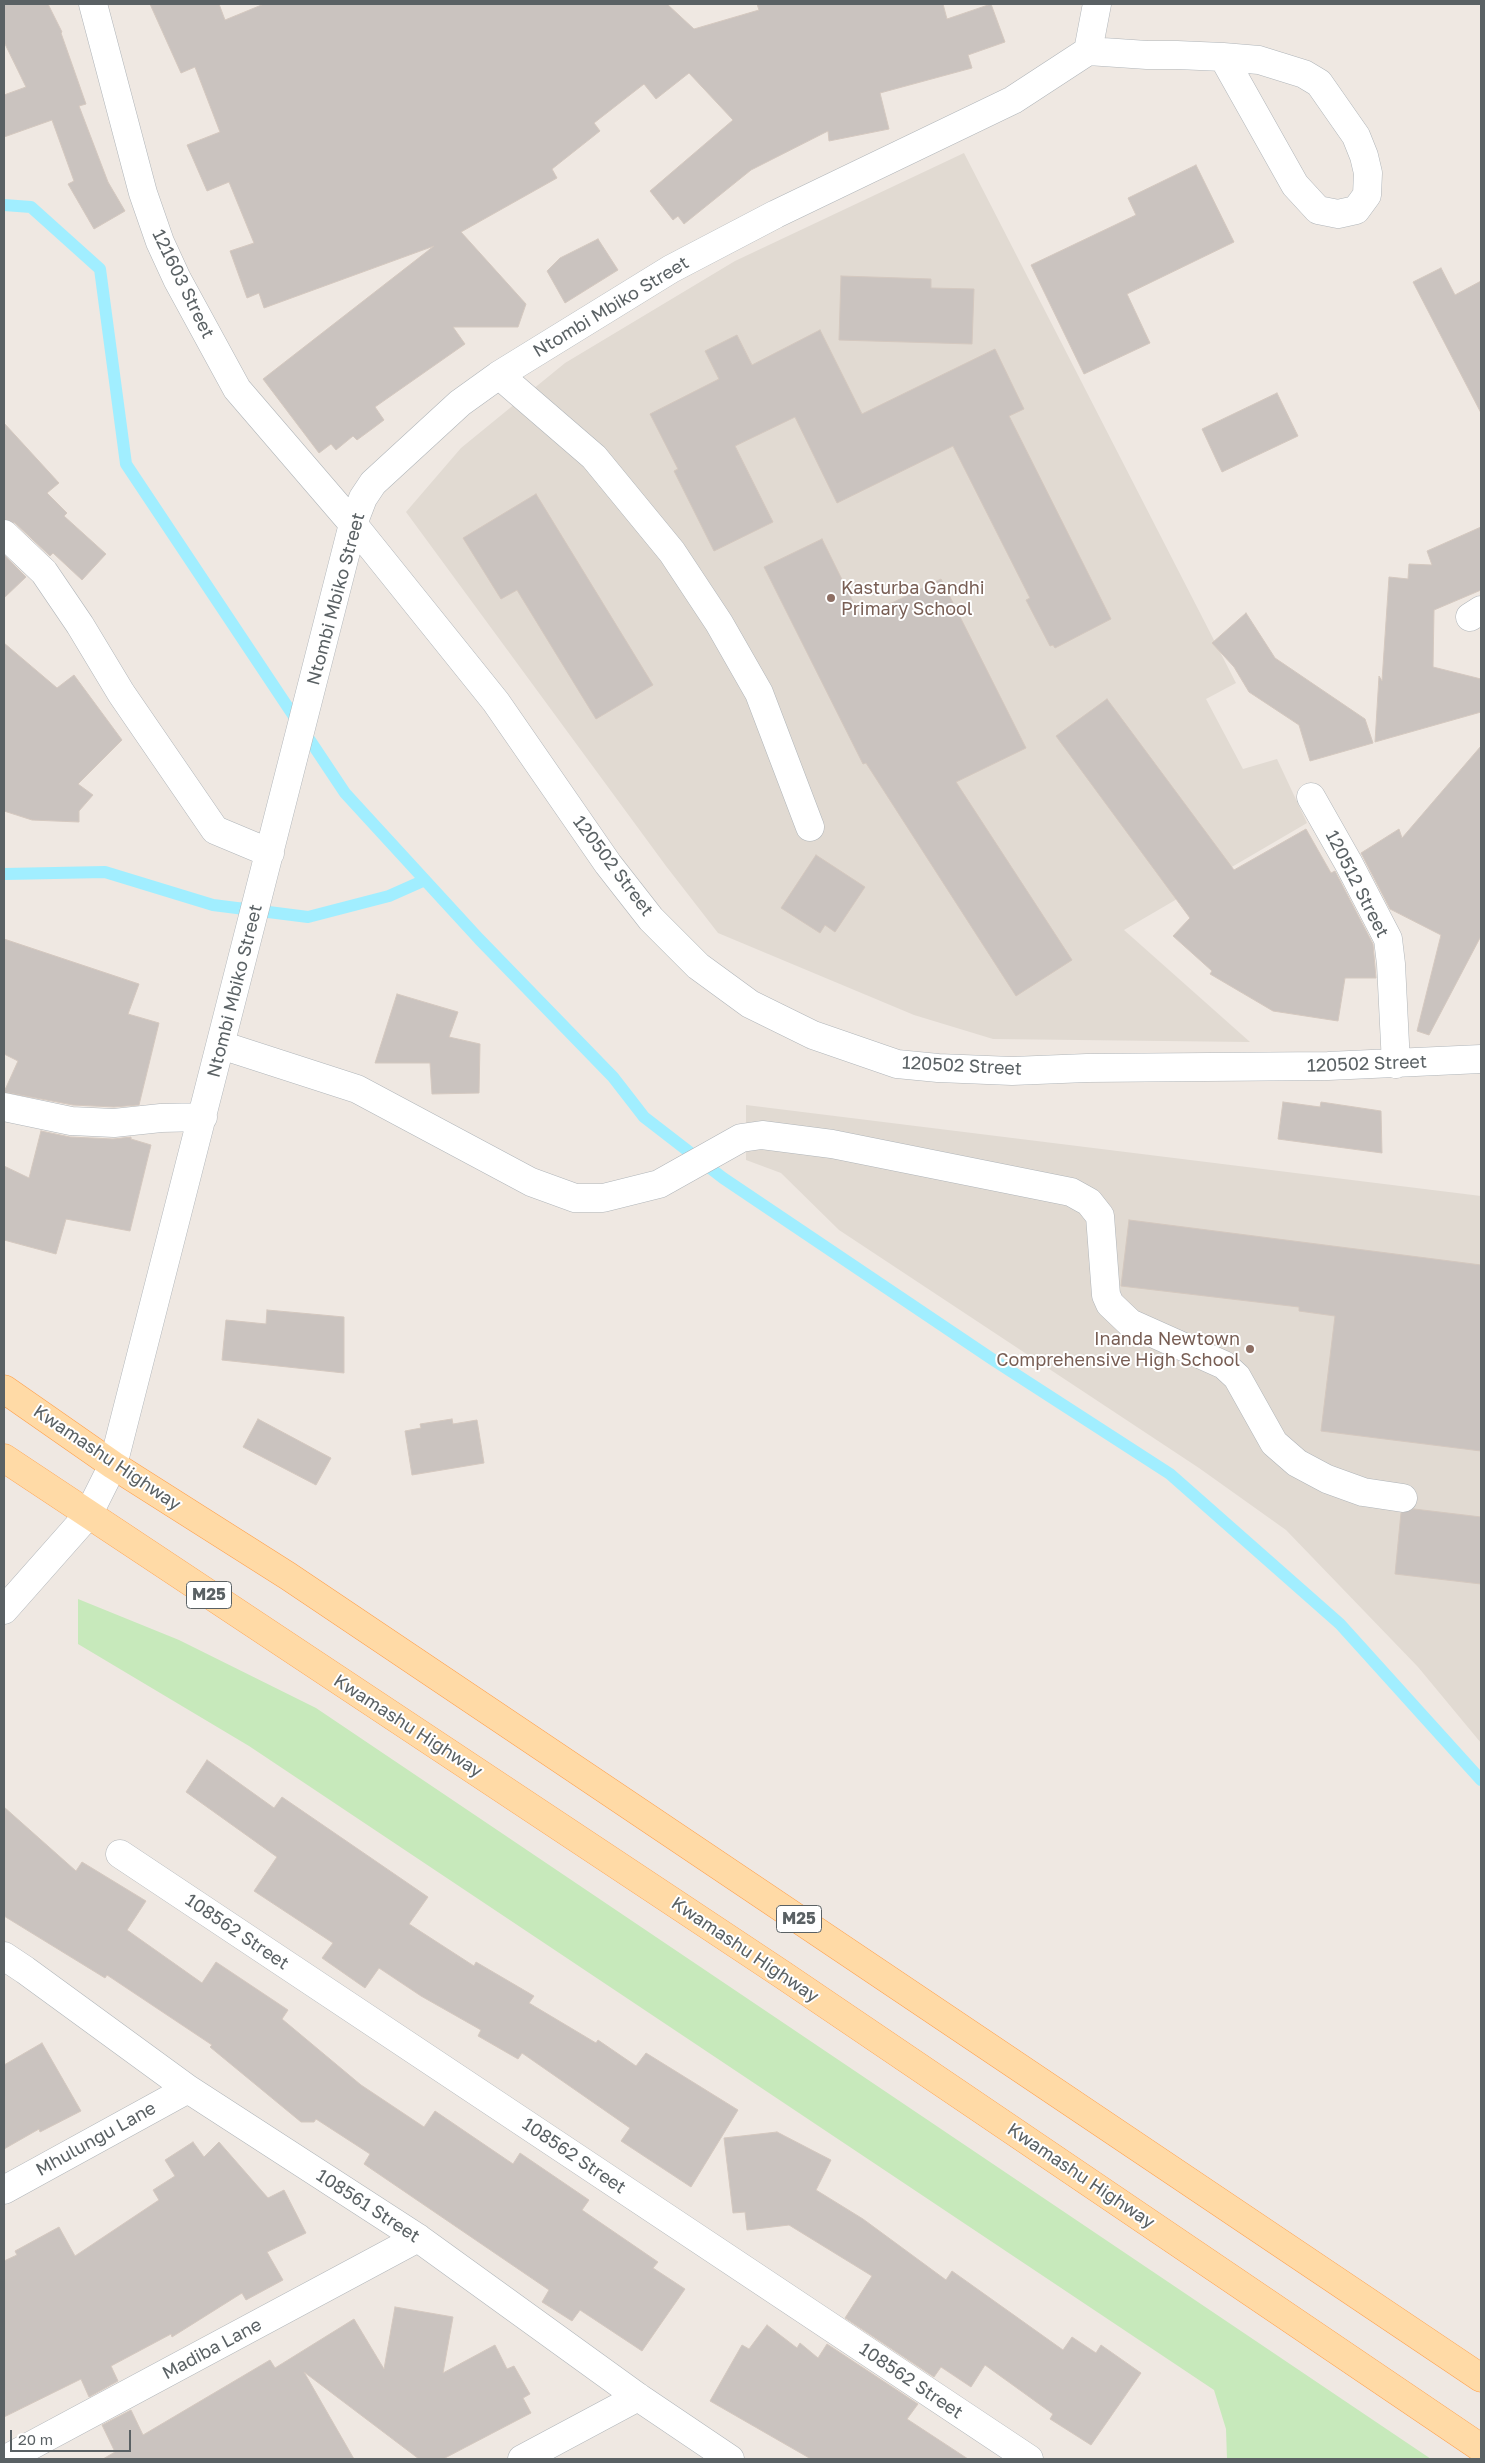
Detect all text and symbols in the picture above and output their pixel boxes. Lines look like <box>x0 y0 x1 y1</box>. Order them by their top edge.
street label: 121603 Street <box>147 226 219 342</box>
street label: Ntombi Mbiko Street <box>529 252 693 362</box>
street label: Ntombi Mbiko Street <box>303 510 369 688</box>
place label: Kasturba Gandhi Primary School <box>841 577 985 620</box>
marker: Kasturba Gandhi Primary School <box>825 592 837 604</box>
street label: 120502 Street <box>568 812 658 920</box>
street label: 120512 Street <box>1321 827 1393 941</box>
street label: Ntombi Mbiko Street <box>203 902 267 1080</box>
street label: 120502 Street <box>1307 1051 1427 1077</box>
street label: 120502 Street <box>901 1052 1023 1080</box>
place label: Inanda Newtown Comprehensive High School <box>996 1328 1240 1370</box>
marker: Inanda Newtown Comprehensive High School <box>1244 1343 1256 1355</box>
street label: Kwamashu Highway <box>29 1401 185 1515</box>
road number: M25 <box>186 1582 232 1608</box>
street label: Kwamashu Highway <box>330 1670 486 1782</box>
street label: 108562 Street <box>181 1889 293 1975</box>
street label: Kwamashu Highway <box>667 1893 823 2007</box>
road number: M25 <box>776 1906 822 1932</box>
street label: Mhulungu Lane <box>32 2097 160 2181</box>
street label: 108562 Street <box>518 2113 630 2199</box>
street label: Kwamashu Highway <box>1003 2119 1159 2233</box>
street label: 108561 Street <box>312 2165 424 2247</box>
street label: Madiba Lane <box>159 2314 265 2384</box>
street label: 108562 Street <box>855 2338 967 2424</box>
scale bar <box>12 2420 134 2452</box>
text: 20 m <box>18 2430 53 2448</box>

